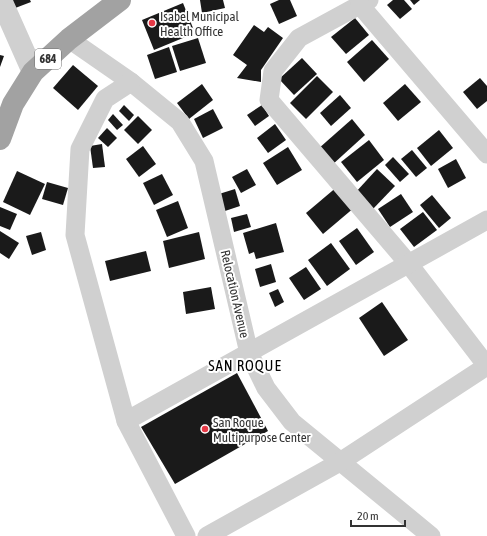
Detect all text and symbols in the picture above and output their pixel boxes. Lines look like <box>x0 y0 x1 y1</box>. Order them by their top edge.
place label: Isabel Municipal Health Office <box>160 9 240 39</box>
marker: Isabel Municipal Health Office <box>147 18 157 28</box>
road number: 684 <box>35 49 61 69</box>
street label: Relocation Avenue <box>218 249 252 339</box>
district label: SAN ROQUE <box>208 357 282 374</box>
place label: San Roque Multipurpose Center <box>213 415 311 445</box>
marker: San Roque Multipurpose Center <box>200 424 210 434</box>
scale bar <box>351 502 405 528</box>
text: 20 m <box>357 509 379 523</box>

